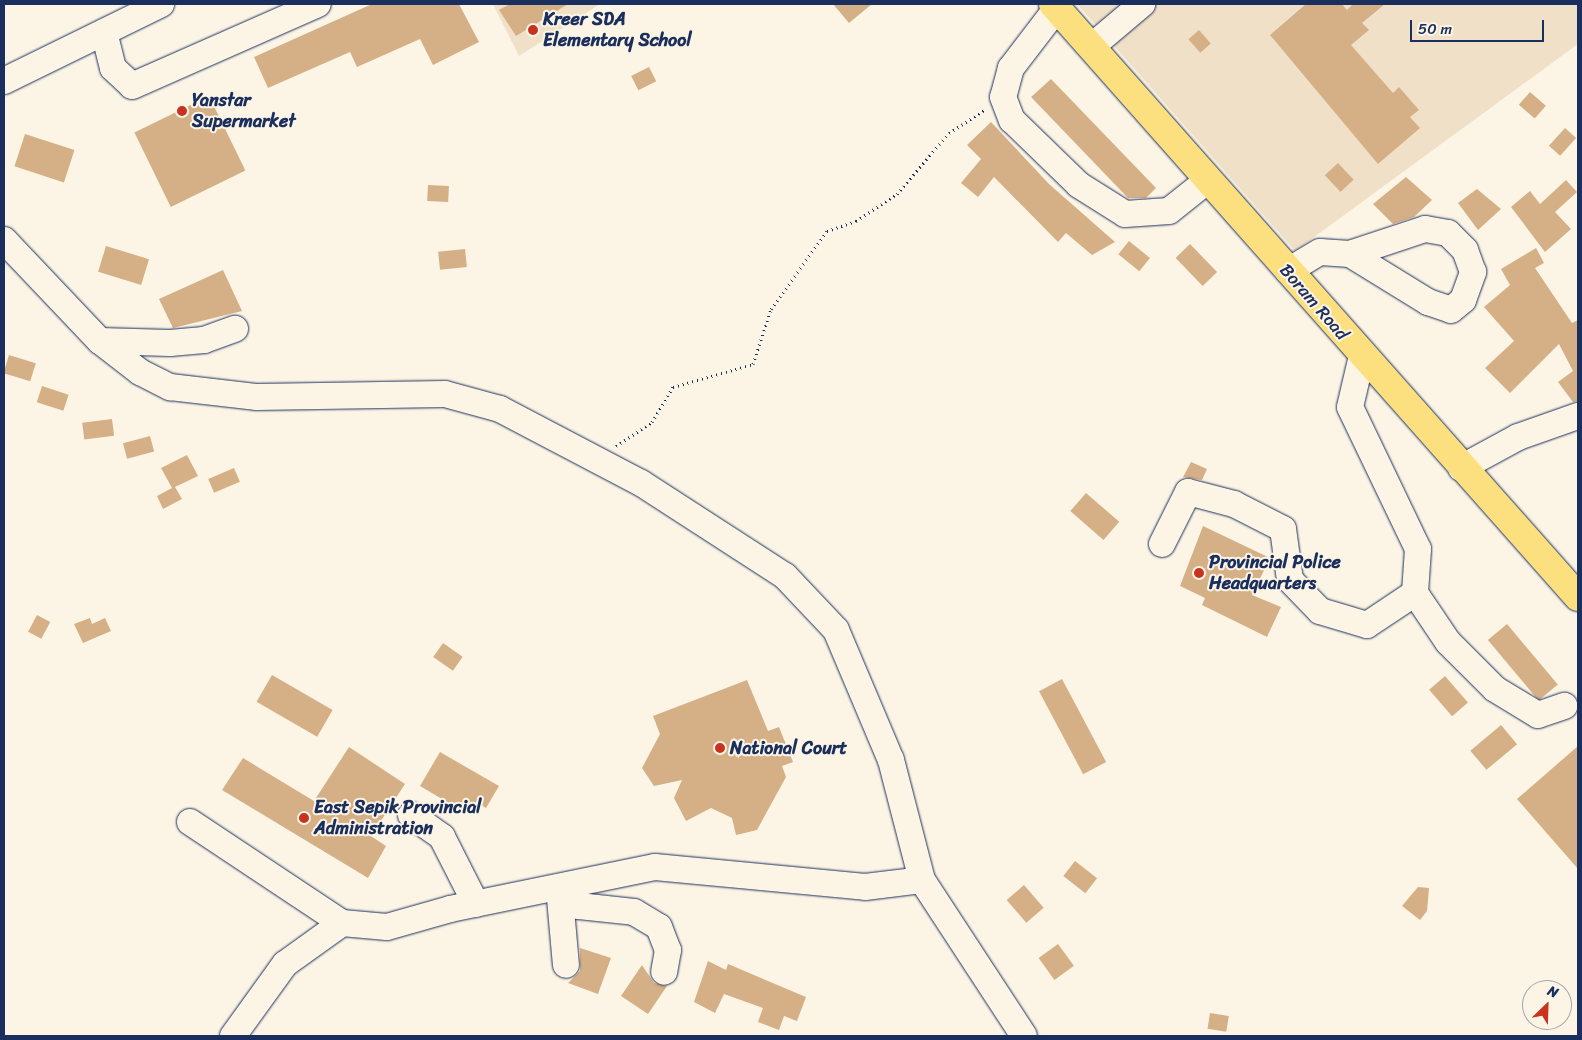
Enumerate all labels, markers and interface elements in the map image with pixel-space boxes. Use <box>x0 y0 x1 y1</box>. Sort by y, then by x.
place label: Kreer SDA Elementary School <box>543 9 692 52</box>
scale bar <box>1412 10 1546 42</box>
text: 50 m <box>1418 16 1452 42</box>
marker: Kreer SDA Elementary School <box>527 24 539 36</box>
place label: Yanstar Supermarket <box>192 90 295 132</box>
marker: Yanstar Supermarket <box>176 105 188 117</box>
street label: Boram Road <box>1275 259 1353 345</box>
place label: Provincial Police Headquarters <box>1209 552 1340 594</box>
marker: Provincial Police Headquarters <box>1193 567 1205 579</box>
place label: National Court <box>730 737 847 759</box>
marker: National Court <box>714 742 726 754</box>
place label: East Sepik Provincial Administration <box>314 797 482 840</box>
marker: East Sepik Provincial Administration <box>298 812 310 824</box>
text: N <box>1543 978 1562 1005</box>
north arrow <box>1522 980 1572 1030</box>

